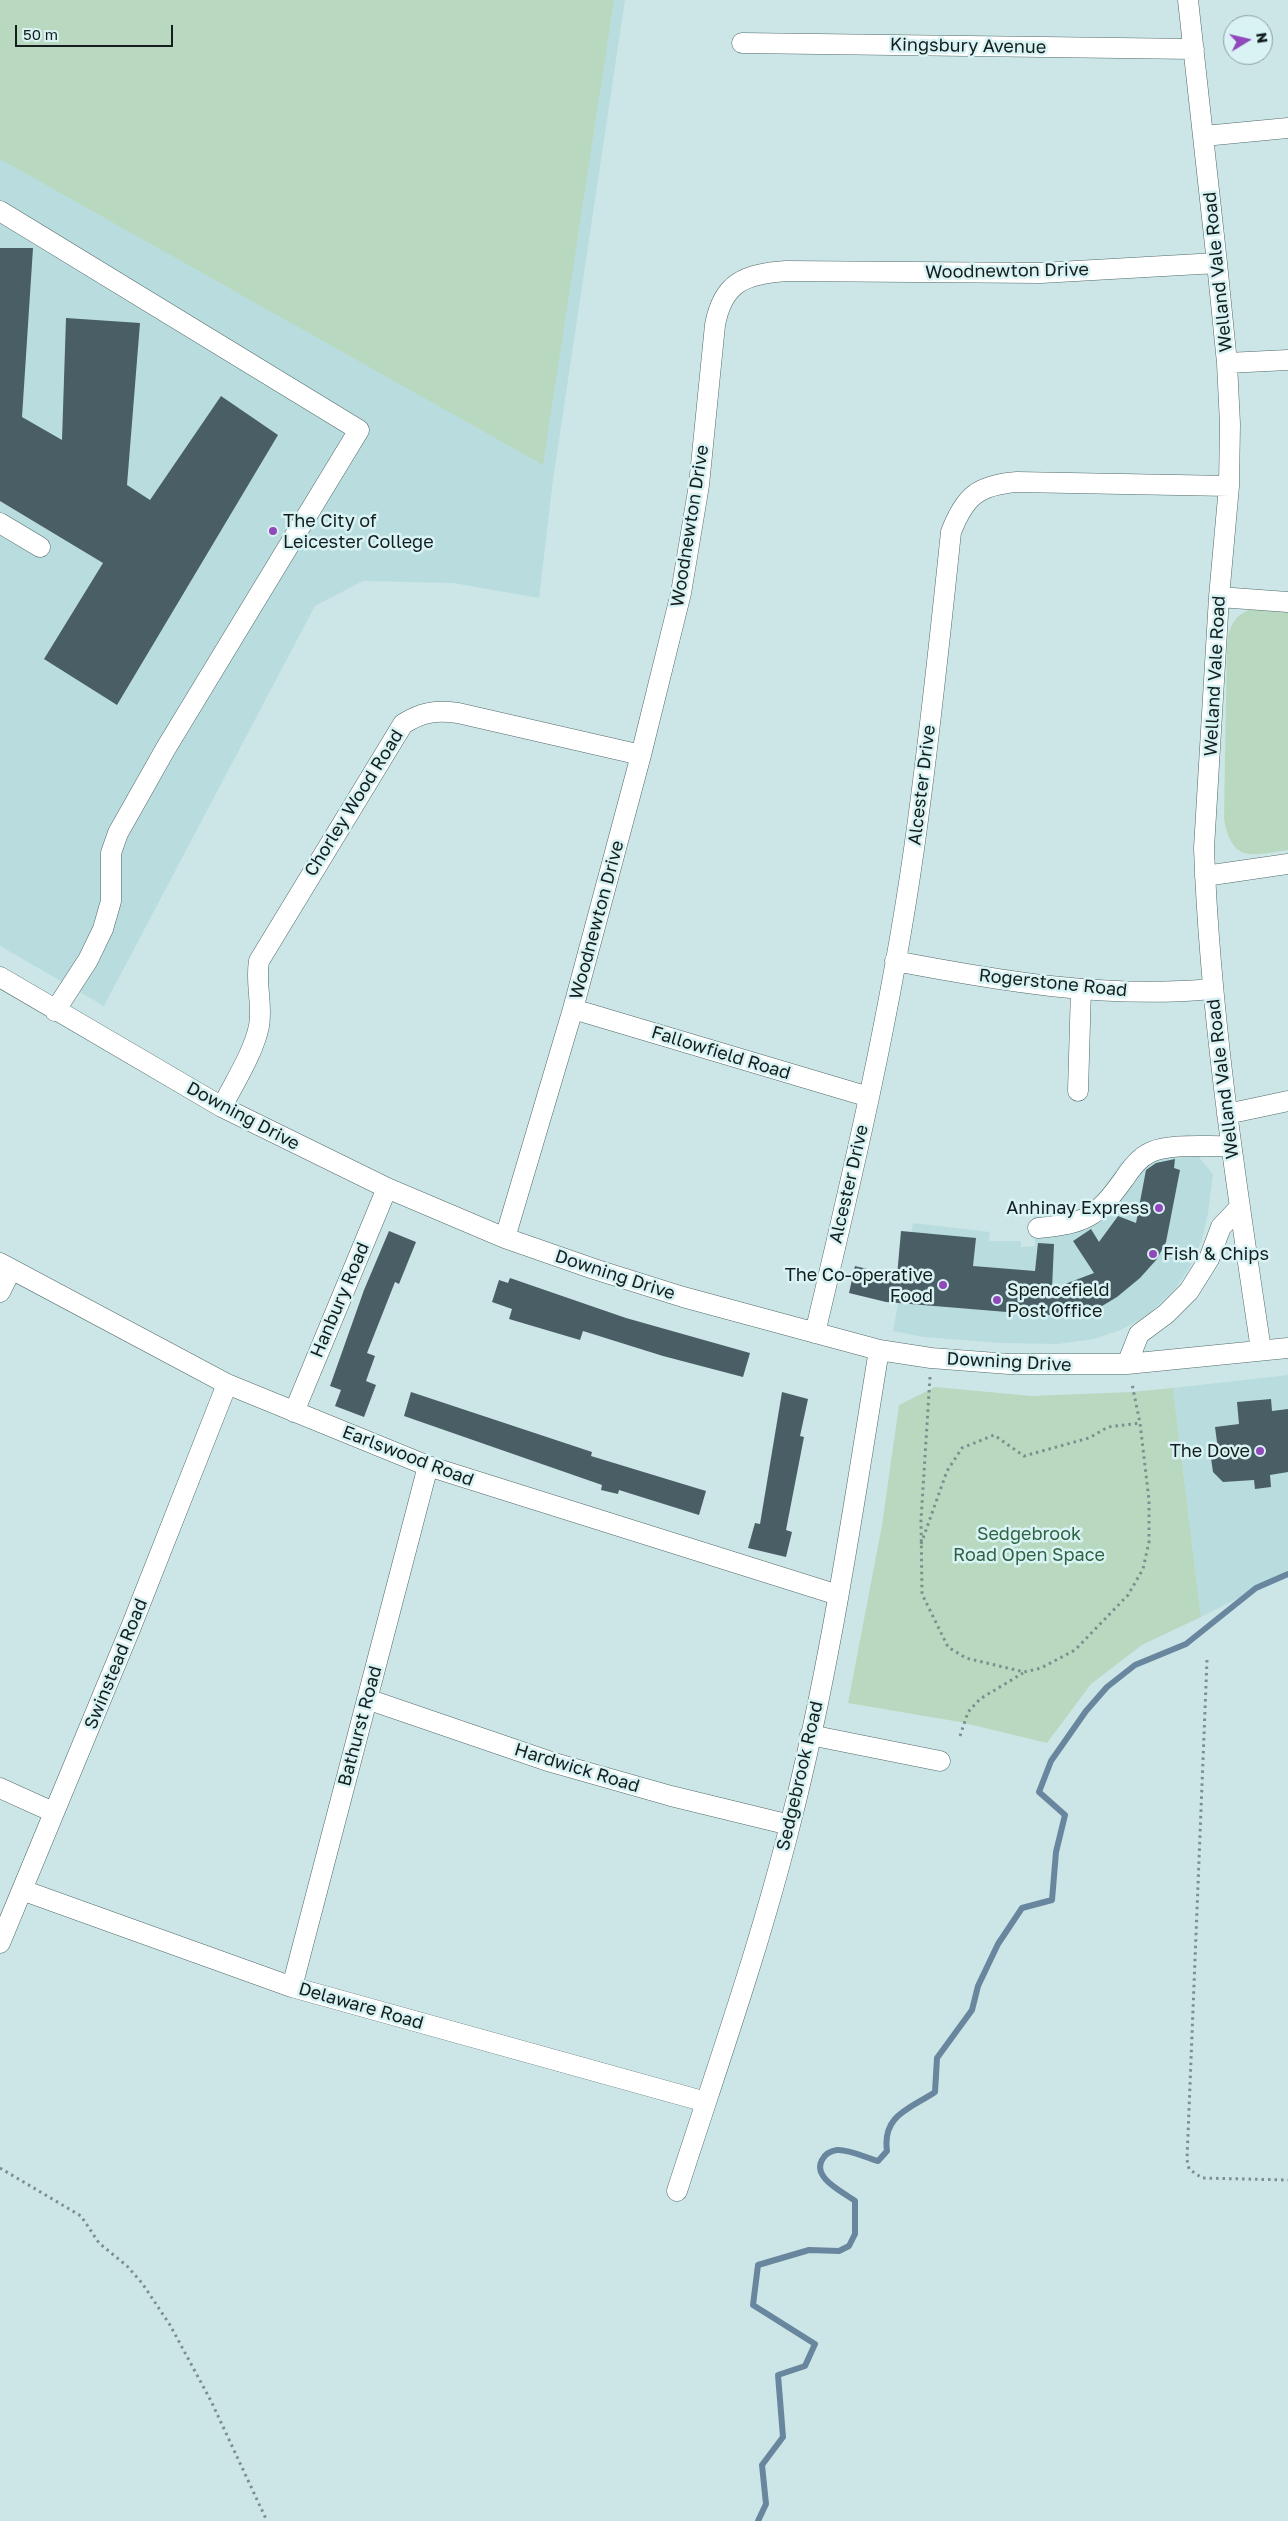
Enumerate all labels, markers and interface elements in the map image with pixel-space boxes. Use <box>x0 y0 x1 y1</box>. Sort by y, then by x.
scale bar <box>18 15 175 47</box>
north arrow <box>1223 15 1273 65</box>
text: 50 m <box>23 25 58 43</box>
text: N <box>1253 31 1272 44</box>
street label: Kingsbury Avenue <box>890 34 1046 58</box>
street label: Welland Vale Road <box>1199 191 1237 353</box>
street label: Woodnewton Drive <box>925 259 1089 283</box>
street label: Woodnewton Drive <box>667 443 713 609</box>
place label: The City of Leicester College <box>283 510 434 552</box>
marker: The City of Leicester College <box>267 525 279 537</box>
street label: Welland Vale Road <box>1200 595 1230 757</box>
street label: Alcester Drive <box>904 724 940 846</box>
street label: Chorley Wood Road <box>300 726 408 880</box>
street label: Woodnewton Drive <box>565 838 629 1002</box>
street label: Rogerstone Road <box>978 964 1128 1002</box>
street label: Welland Vale Road <box>1202 998 1244 1160</box>
street label: Fallowfield Road <box>649 1022 793 1084</box>
street label: Downing Drive <box>183 1077 303 1155</box>
street label: Alcester Drive <box>825 1123 873 1245</box>
place label: Anhinay Express <box>1006 1197 1149 1219</box>
marker: Anhinay Express <box>1153 1202 1165 1214</box>
street label: Hanbury Road <box>306 1239 374 1361</box>
place label: Fish & Chips <box>1163 1243 1269 1265</box>
street label: Downing Drive <box>552 1245 678 1305</box>
marker: Fish & Chips <box>1147 1248 1159 1260</box>
place label: The Co-operative Food <box>785 1264 933 1306</box>
marker: The Co-operative Food <box>937 1279 949 1291</box>
place label: Spencefield Post Office <box>1007 1279 1110 1322</box>
marker: Spencefield Post Office <box>991 1294 1003 1306</box>
street label: Downing Drive <box>946 1348 1072 1376</box>
street label: Earlswood Road <box>339 1421 477 1491</box>
place label: The Dove <box>1170 1440 1250 1462</box>
marker: The Dove <box>1254 1445 1266 1457</box>
park label: Sedgebrook Road Open Space <box>953 1523 1105 1566</box>
street label: Swinstead Road <box>80 1596 152 1732</box>
street label: Bathurst Road <box>334 1664 386 1788</box>
street label: Sedgebrook Road <box>772 1699 828 1853</box>
street label: Hardwick Road <box>512 1739 642 1797</box>
street label: Delaware Road <box>296 1978 426 2034</box>

